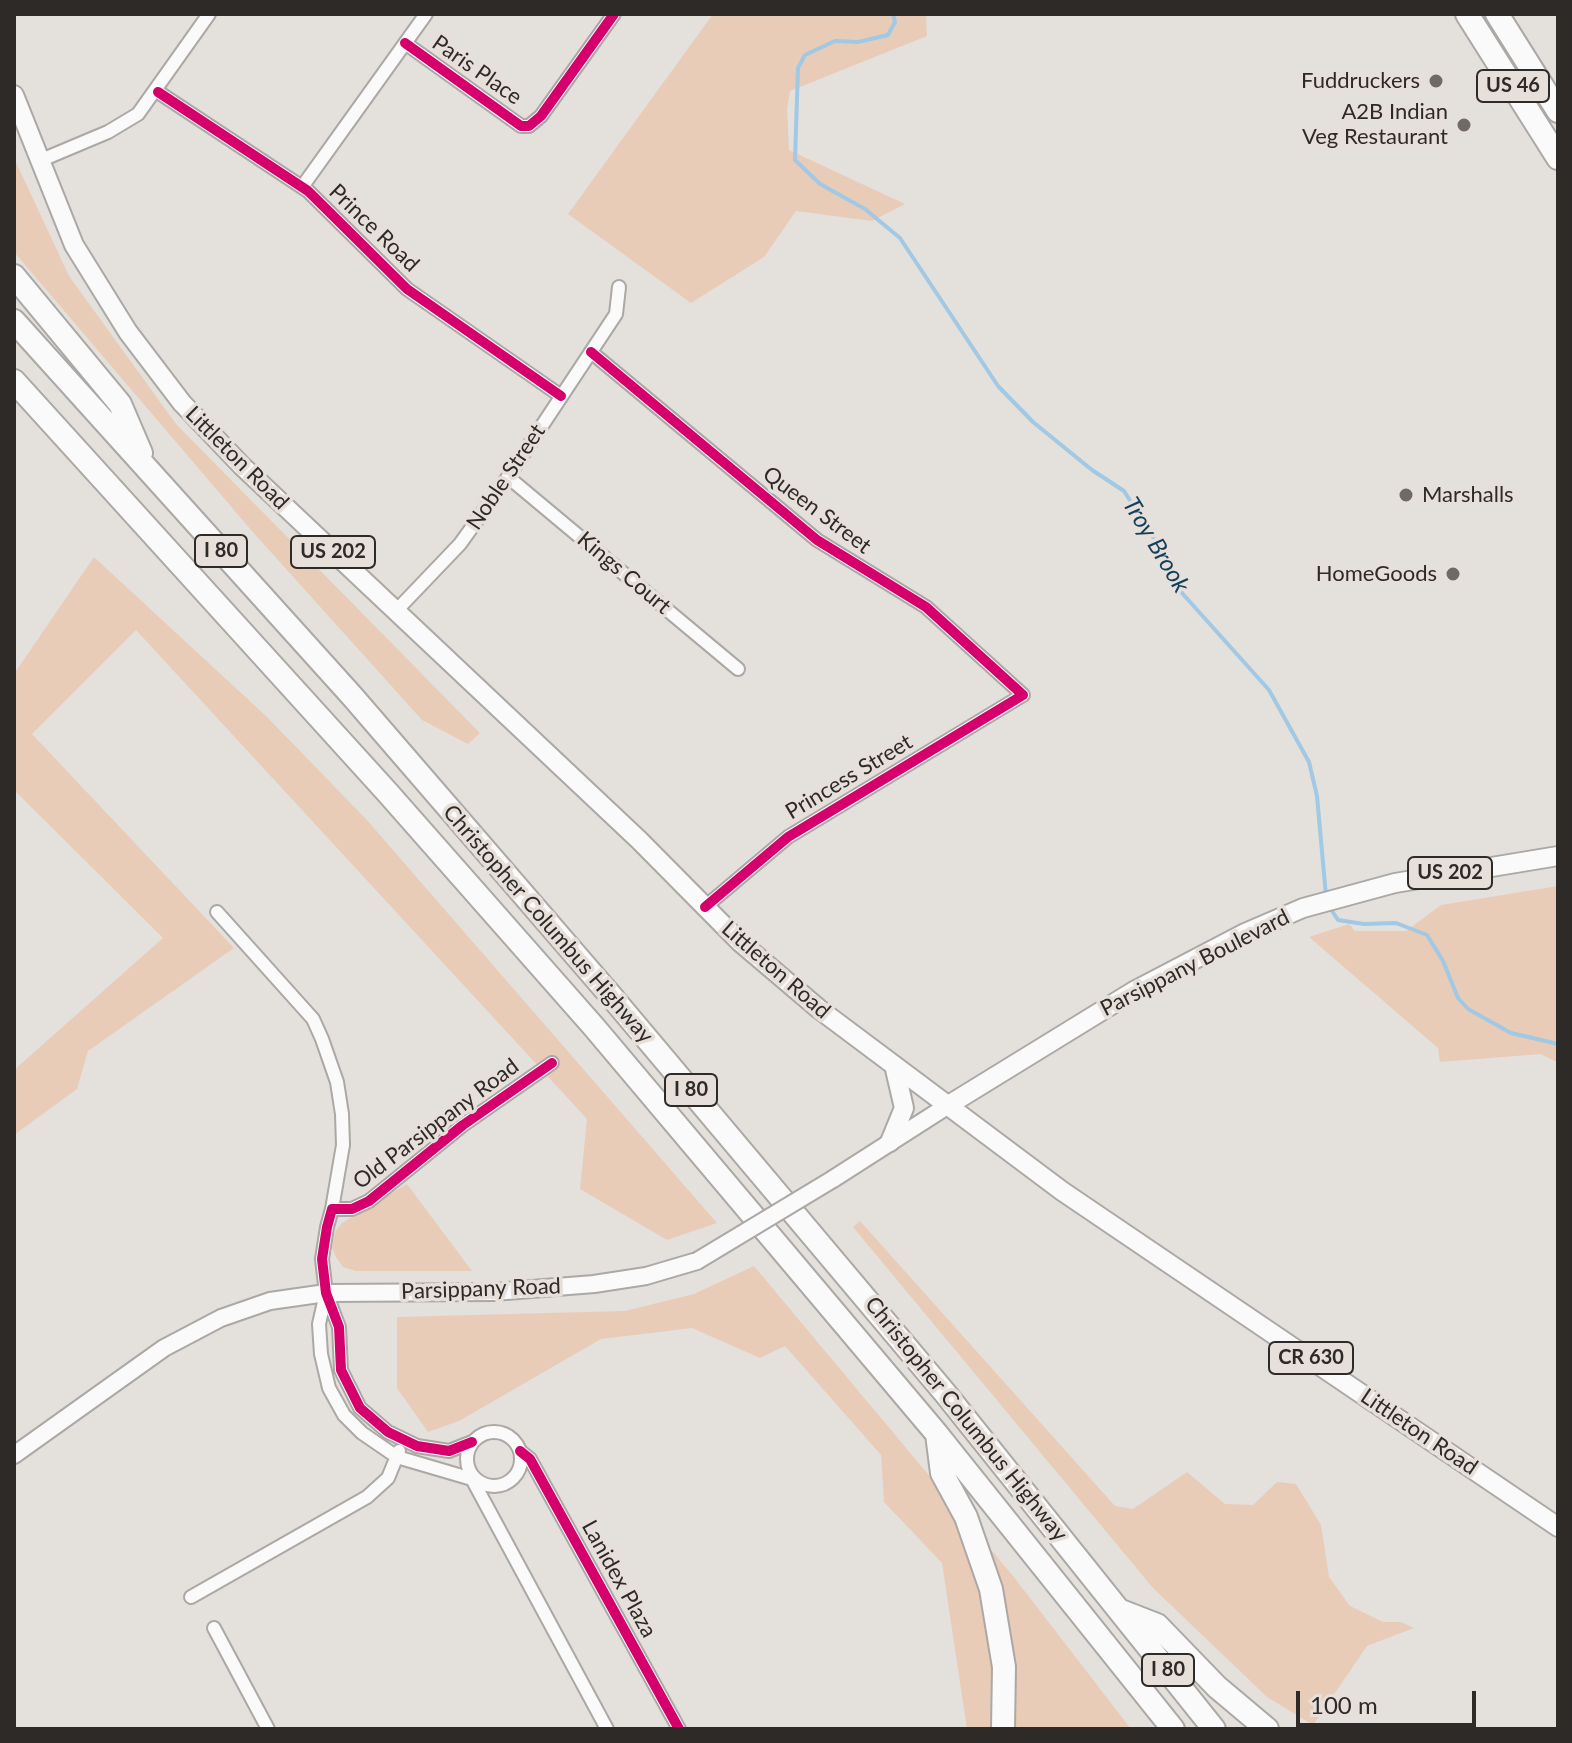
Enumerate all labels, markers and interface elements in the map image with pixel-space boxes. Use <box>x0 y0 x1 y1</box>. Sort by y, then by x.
street label: Paris Place <box>427 30 527 110</box>
place label: Fuddruckers <box>1301 68 1420 94</box>
road number: US 46 <box>1477 70 1549 102</box>
marker: Fuddruckers <box>1427 72 1445 90</box>
place label: A2B Indian Veg Restaurant <box>1302 99 1448 150</box>
marker: A2B Indian Veg Restaurant <box>1455 116 1473 134</box>
street label: Prince Road <box>323 179 425 277</box>
street label: Littleton Road <box>180 401 294 515</box>
street label: Noble Street <box>461 419 551 535</box>
street label: Queen Street <box>758 461 876 559</box>
place label: Marshalls <box>1422 482 1514 508</box>
marker: Marshalls <box>1397 486 1415 504</box>
water label: Troy Brook <box>1116 492 1196 598</box>
street label: Kings Court <box>572 526 676 620</box>
road number: I 80 <box>195 535 247 567</box>
road number: US 202 <box>291 536 375 568</box>
place label: HomeGoods <box>1316 561 1437 587</box>
marker: HomeGoods <box>1444 565 1462 583</box>
street label: Princess Street <box>781 729 917 825</box>
street label: Christopher Columbus Highway <box>437 800 659 1048</box>
road number: US 202 <box>1408 857 1492 889</box>
street label: Parsippany Boulevard <box>1096 904 1294 1022</box>
street label: Littleton Road <box>716 916 836 1024</box>
street label: Old Parsippany Road <box>348 1053 524 1195</box>
road number: I 80 <box>665 1074 717 1106</box>
street label: Parsippany Road <box>401 1273 561 1305</box>
street label: Christopher Columbus Highway <box>859 1291 1073 1547</box>
road number: CR 630 <box>1269 1342 1353 1374</box>
street label: Littleton Road <box>1356 1383 1482 1481</box>
street label: Lanidex Plaza <box>576 1516 662 1642</box>
road number: I 80 <box>1142 1654 1194 1686</box>
scale bar <box>1300 1675 1480 1725</box>
text: 100 m <box>1310 1690 1378 1719</box>

